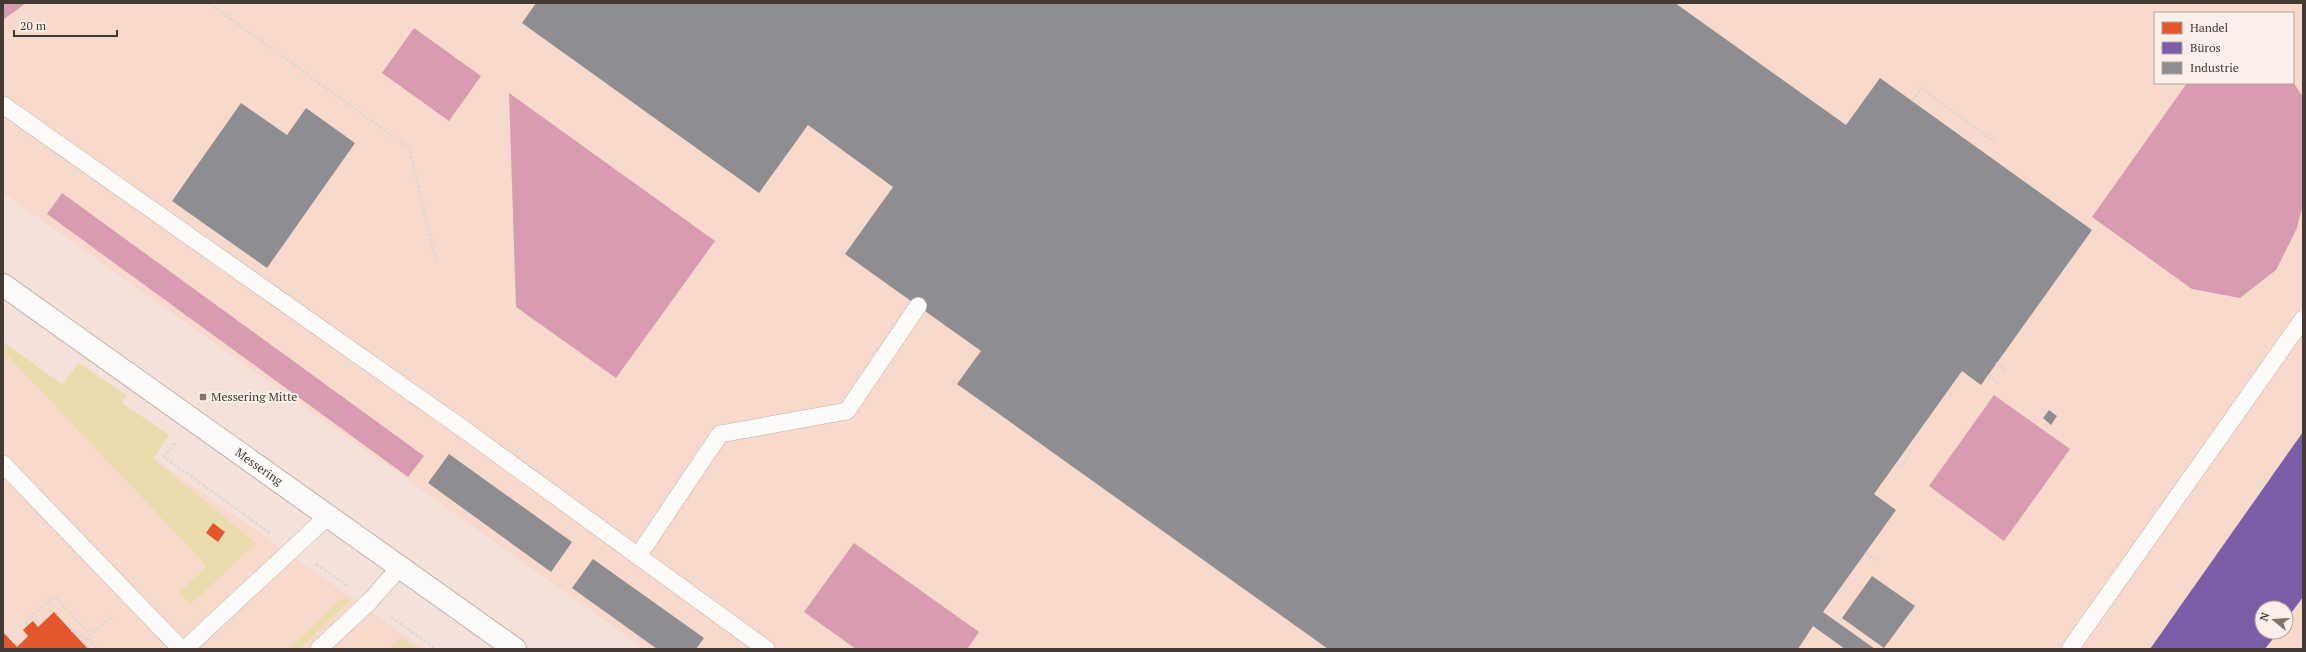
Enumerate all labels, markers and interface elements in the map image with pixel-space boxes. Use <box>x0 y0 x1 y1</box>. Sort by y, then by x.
scale bar <box>14 12 117 38</box>
legend <box>2154 12 2294 84</box>
text: 20 m <box>20 18 47 33</box>
text: Handel <box>2190 20 2229 35</box>
text: Büros <box>2190 40 2221 55</box>
text: Industrie <box>2190 60 2239 75</box>
place label: Messering Mitte <box>211 389 297 404</box>
marker: Messering Mitte <box>198 392 208 402</box>
street label: Messering <box>233 445 286 489</box>
north arrow <box>2254 600 2294 640</box>
text: N <box>2257 610 2273 623</box>

